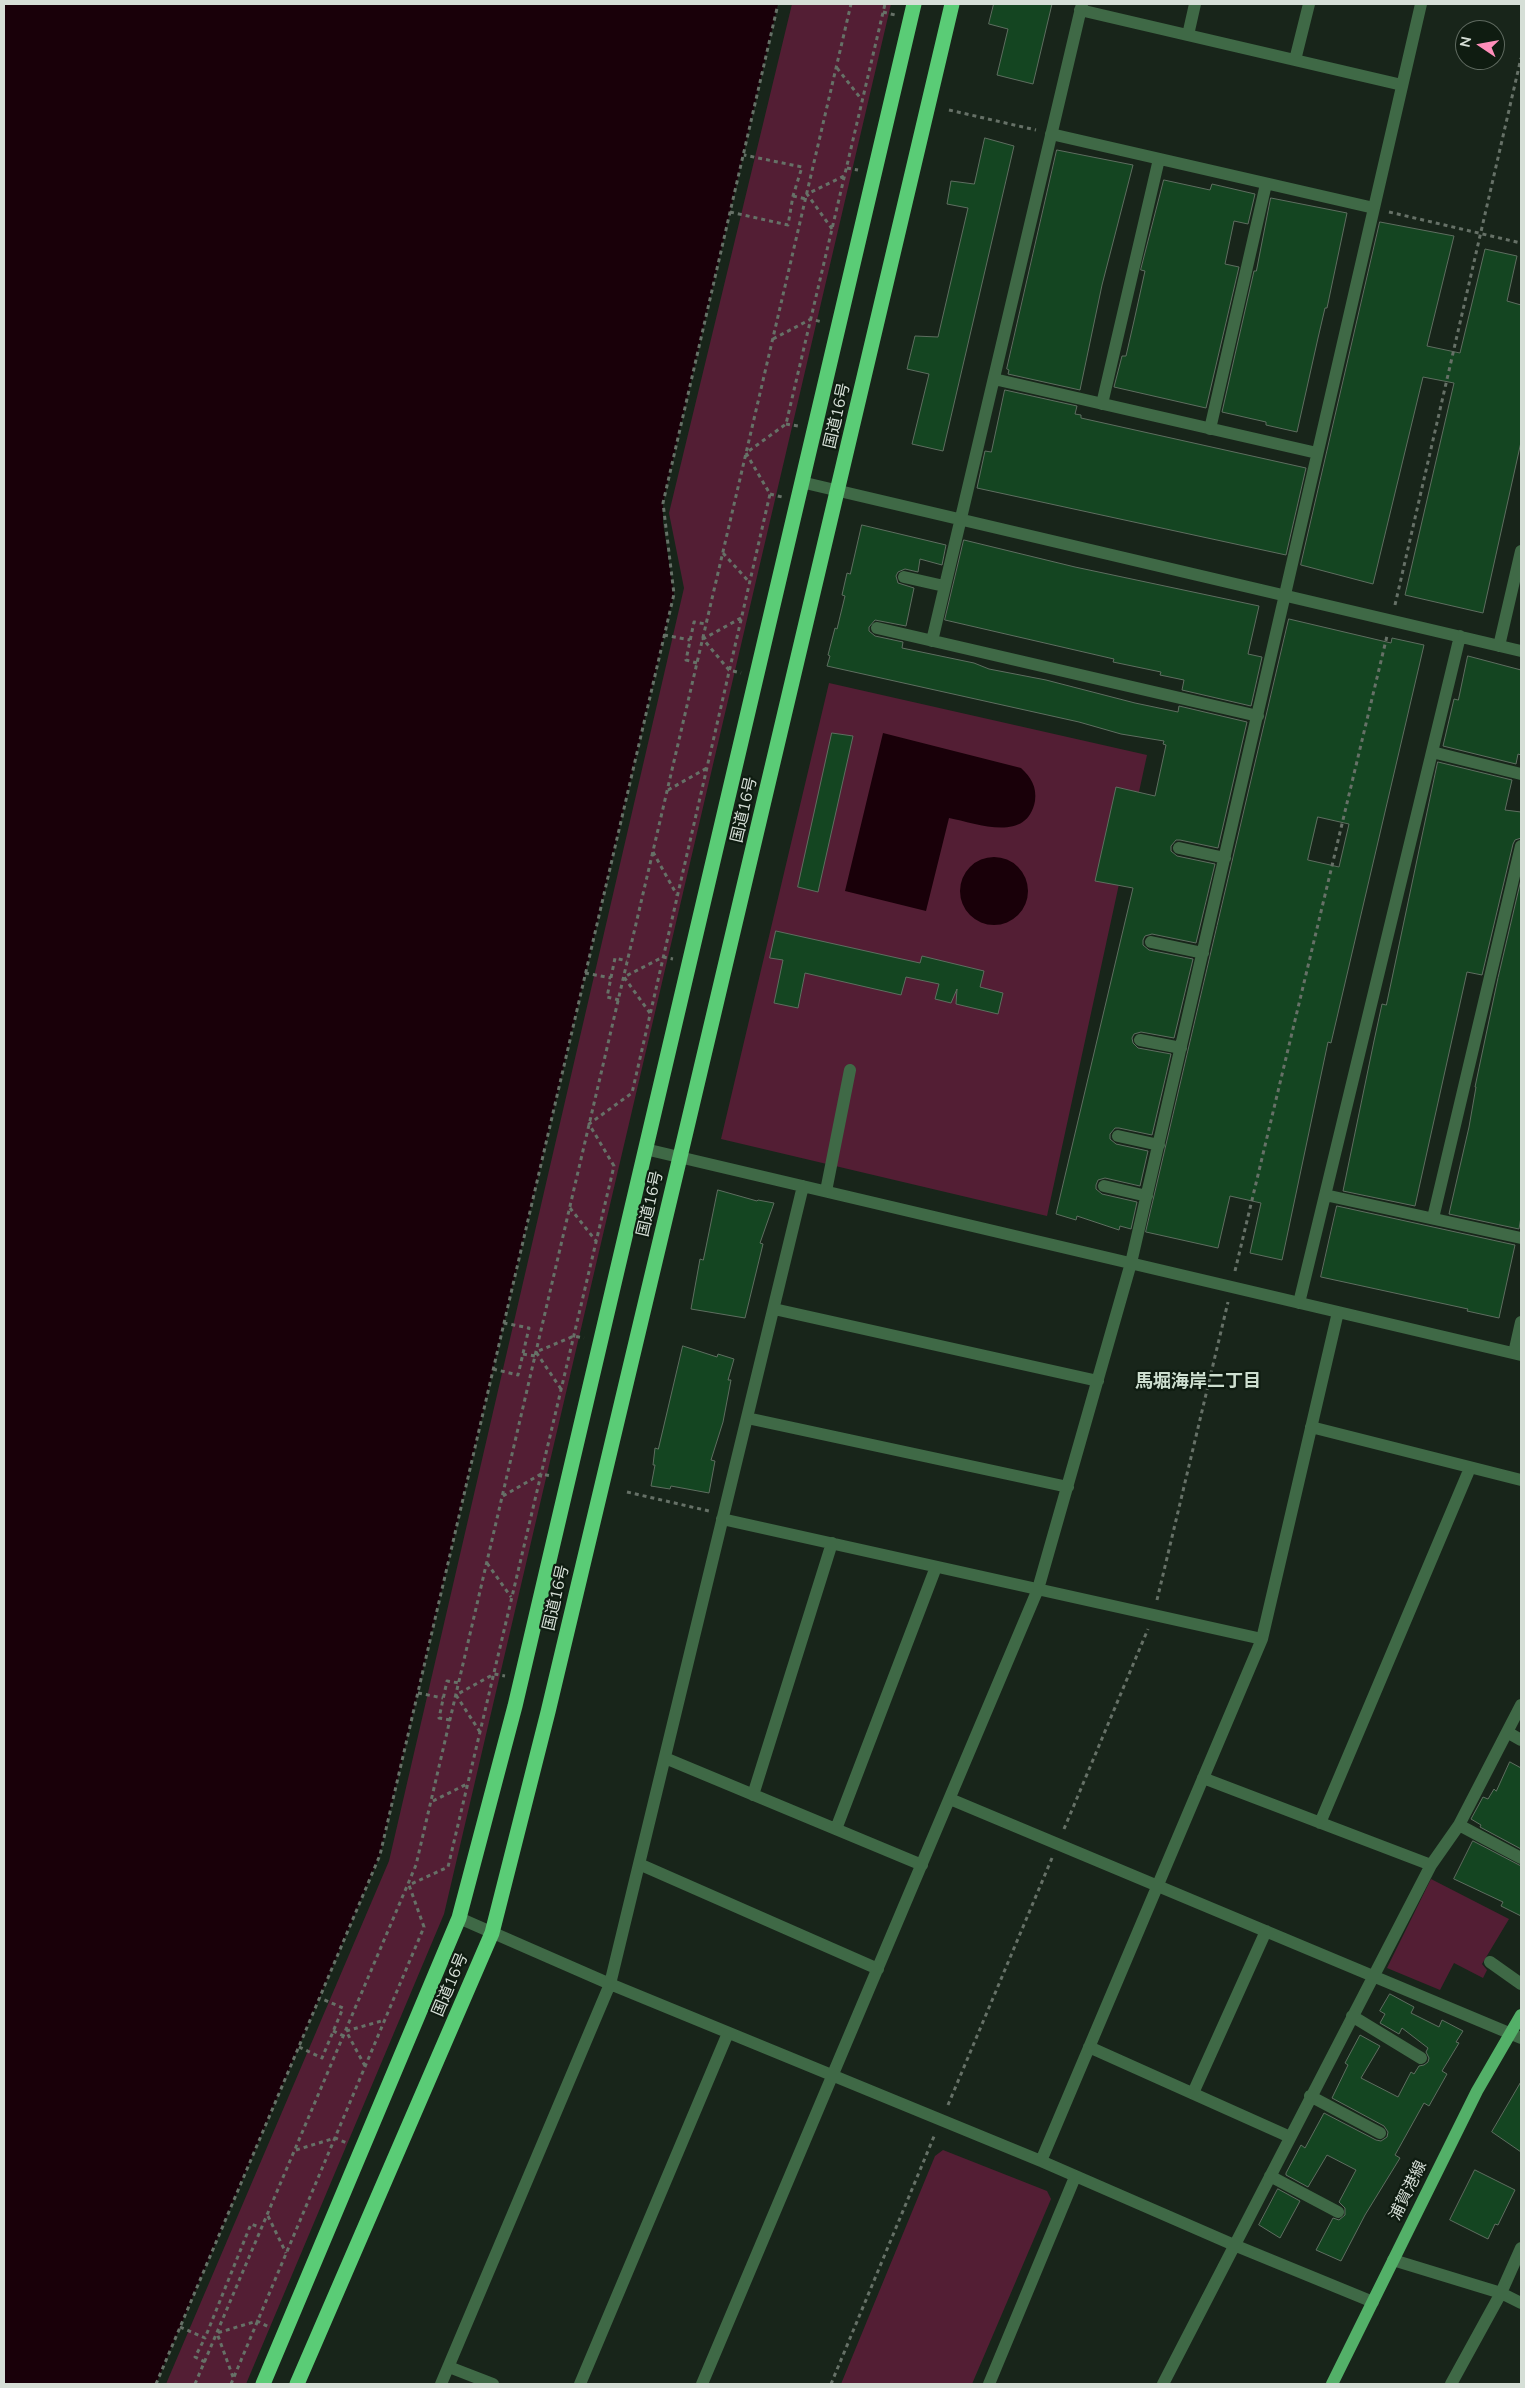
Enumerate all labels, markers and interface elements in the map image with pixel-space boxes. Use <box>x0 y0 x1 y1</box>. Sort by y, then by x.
north arrow <box>1455 20 1505 70</box>
text: N <box>1455 35 1476 49</box>
street label: 国道16号 <box>821 381 855 451</box>
street label: 国道16号 <box>728 775 762 845</box>
street label: 国道16号 <box>634 1169 668 1239</box>
district label: 馬堀海岸二丁目 <box>1135 1372 1261 1394</box>
street label: 国道16号 <box>540 1563 574 1633</box>
street label: 国道16号 <box>429 1950 473 2020</box>
street label: 浦賀港線 <box>1386 2158 1432 2224</box>

